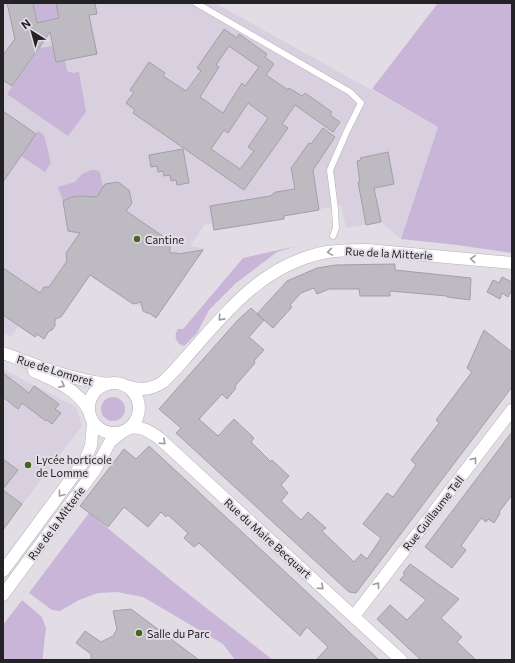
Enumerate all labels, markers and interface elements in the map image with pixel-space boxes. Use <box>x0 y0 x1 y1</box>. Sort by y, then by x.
north arrow <box>12 12 52 52</box>
text: N <box>18 16 33 31</box>
place label: Cantine <box>145 233 184 246</box>
marker: Cantine <box>132 234 142 244</box>
street label: Rue de la Mitterie <box>345 244 433 262</box>
one-way arrow <box>327 247 333 256</box>
one-way arrow <box>470 255 476 264</box>
one-way arrow <box>218 313 225 321</box>
street label: Rue de Lompret <box>15 352 95 388</box>
one-way arrow <box>58 380 66 388</box>
one-way arrow <box>158 438 166 445</box>
place label: Lycée horticole de Lomme <box>36 453 112 479</box>
one-way arrow <box>469 458 476 465</box>
marker: Lycée horticole de Lomme <box>23 460 33 470</box>
street label: Rue Guillaume Tell <box>400 473 466 553</box>
street label: Rue de la Mitterie <box>25 484 87 562</box>
one-way arrow <box>59 489 66 496</box>
street label: Rue du Maire Becquart <box>222 495 315 581</box>
one-way arrow <box>316 582 324 589</box>
one-way arrow <box>373 583 380 590</box>
place label: Salle du Parc <box>147 627 210 640</box>
marker: Salle du Parc <box>134 628 144 638</box>

